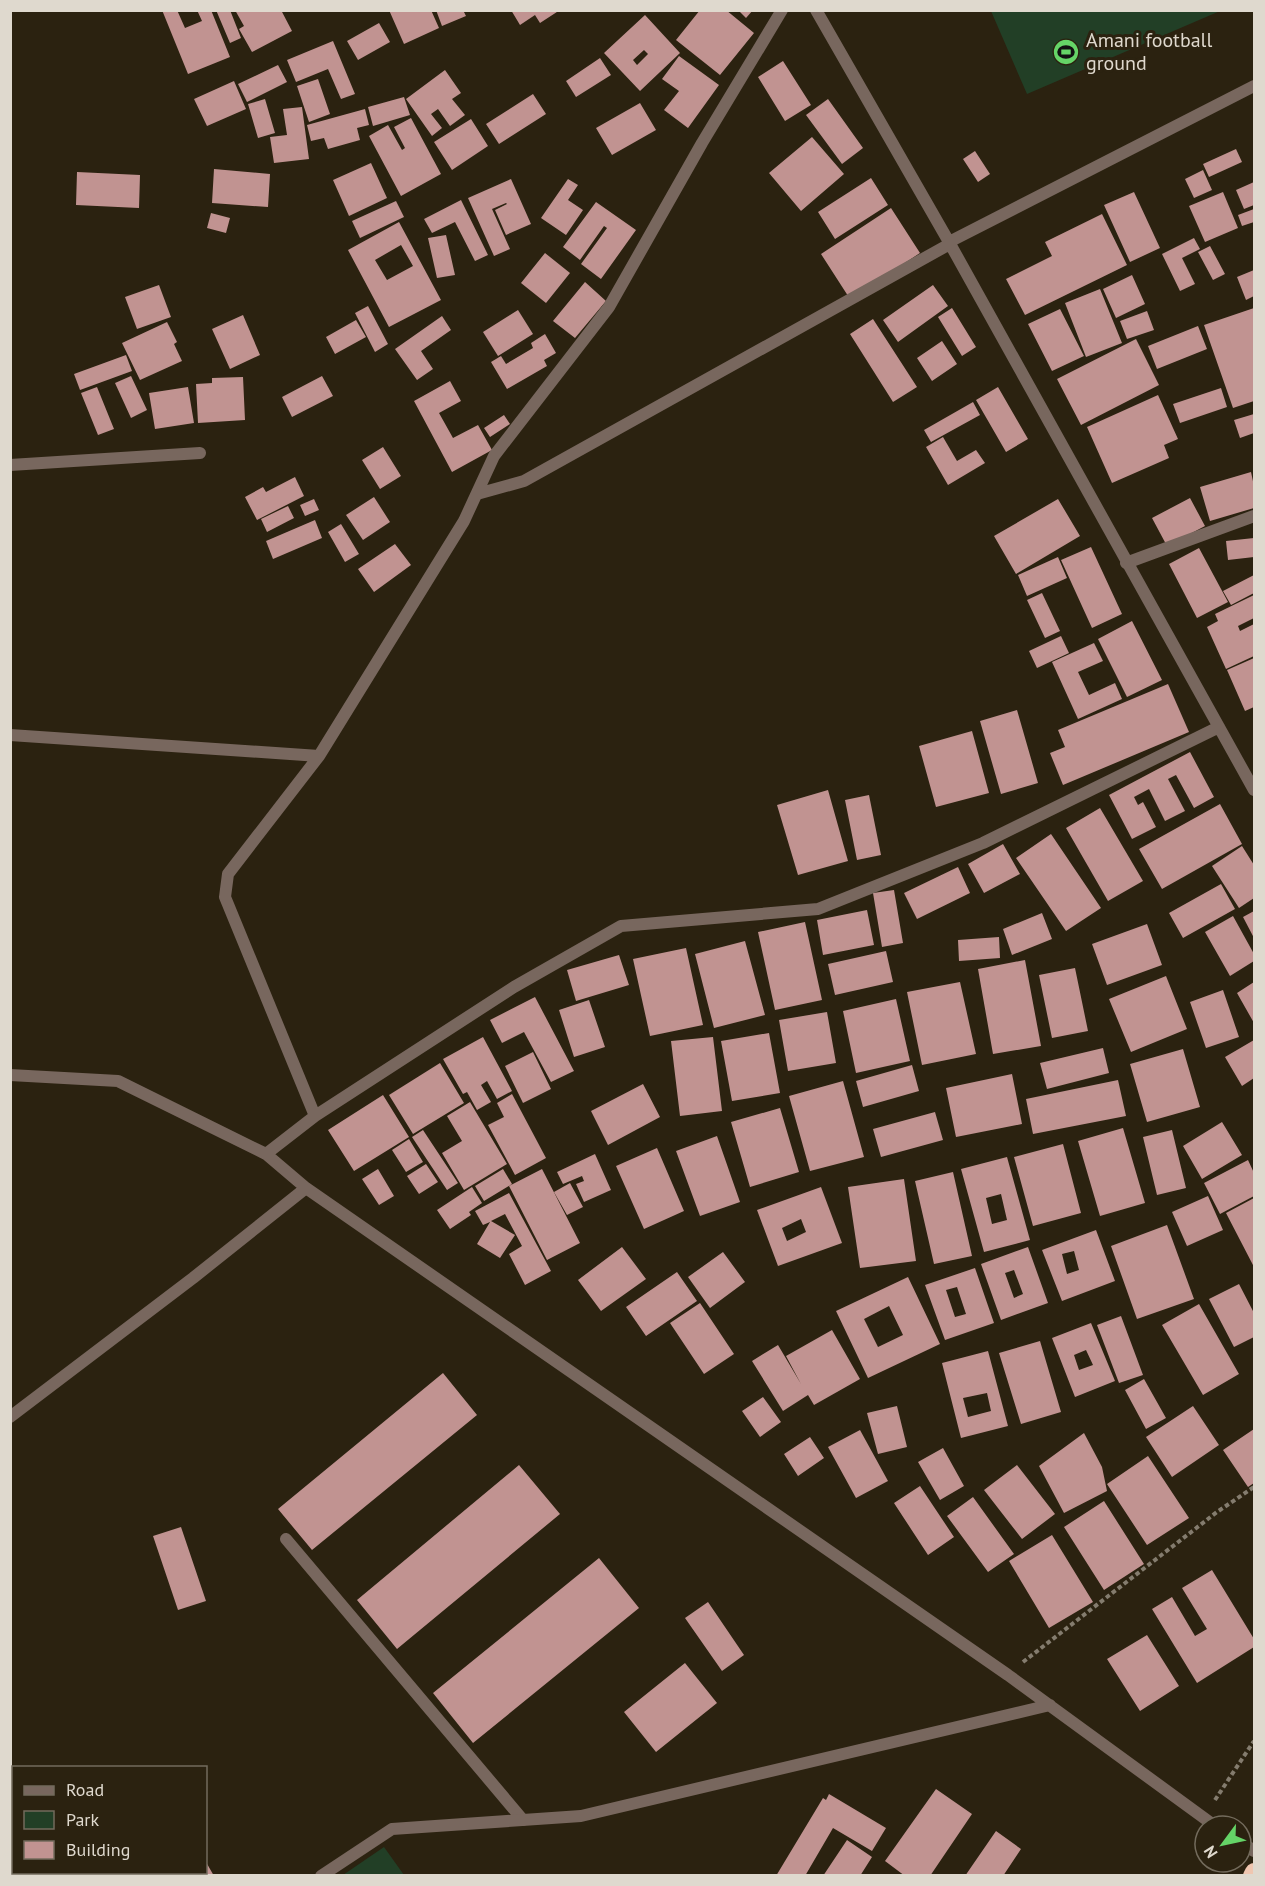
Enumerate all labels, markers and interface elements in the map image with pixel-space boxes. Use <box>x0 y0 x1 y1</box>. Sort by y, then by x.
place label: Amani football ground <box>1086 27 1212 76</box>
sports icon: Amani football ground <box>1051 37 1081 67</box>
legend <box>12 1766 207 1874</box>
text: Road <box>66 1778 104 1801</box>
text: Park <box>66 1808 99 1831</box>
north arrow <box>1193 1814 1253 1874</box>
text: Building <box>66 1838 130 1861</box>
text: N <box>1199 1842 1222 1862</box>

